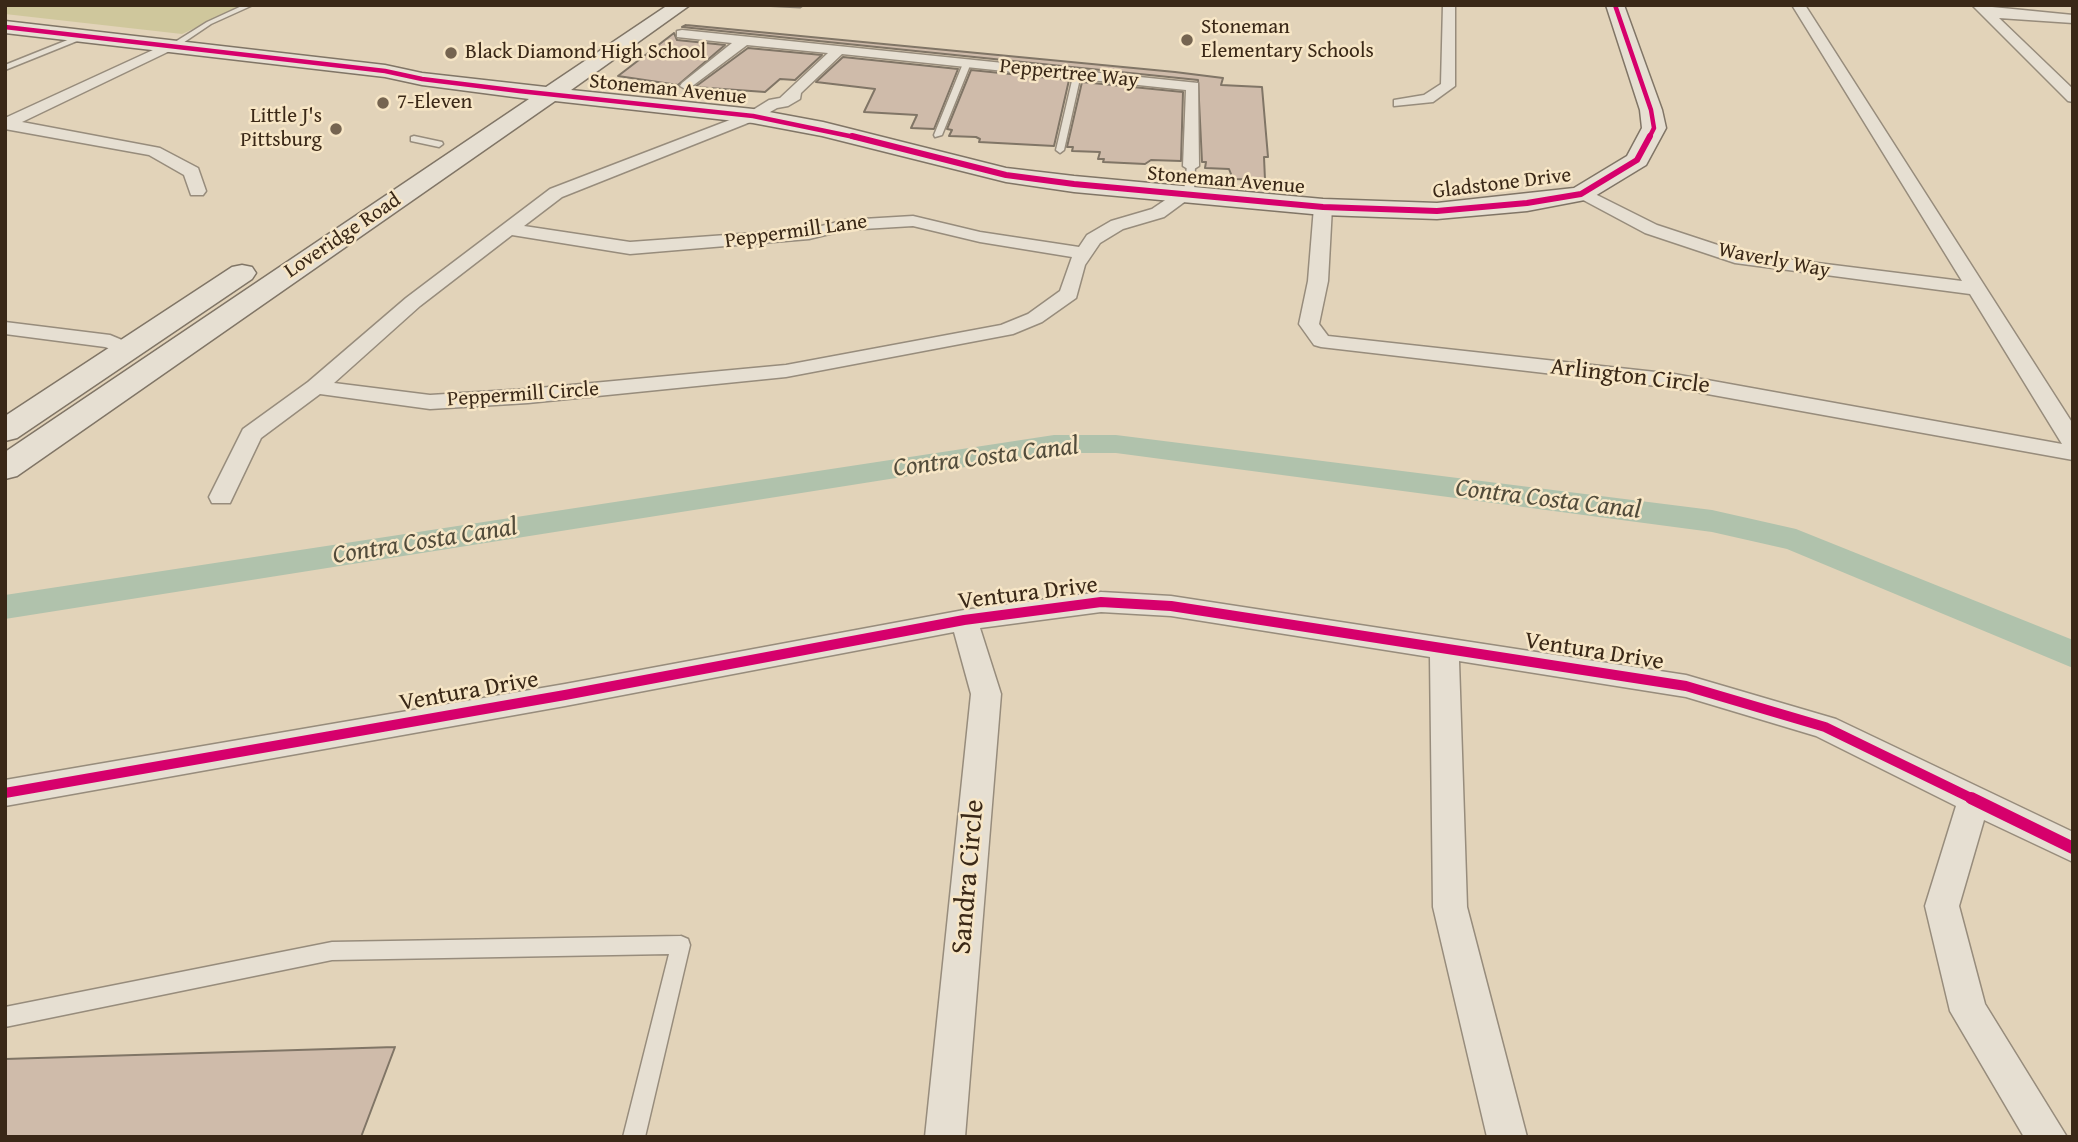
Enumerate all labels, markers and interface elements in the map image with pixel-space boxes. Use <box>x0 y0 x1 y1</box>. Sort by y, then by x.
place label: Stoneman Elementary Schools <box>1201 15 1374 65</box>
marker: Stoneman Elementary Schools <box>1179 32 1195 48</box>
place label: Black Diamond High School <box>465 40 706 66</box>
marker: Black Diamond High School <box>443 45 459 61</box>
street label: Peppertree Way <box>998 54 1140 94</box>
street label: Stoneman Avenue <box>588 69 748 111</box>
place label: 7-Eleven <box>397 90 472 116</box>
marker: 7-Eleven <box>375 95 391 111</box>
place label: Little J's Pittsburg <box>240 104 322 154</box>
marker: Little J's Pittsburg <box>328 121 344 137</box>
street label: Stoneman Avenue <box>1146 162 1306 200</box>
street label: Gladstone Drive <box>1431 163 1573 205</box>
street label: Loveridge Road <box>280 188 406 284</box>
street label: Peppermill Lane <box>723 210 869 254</box>
street label: Waverly Way <box>1716 238 1832 284</box>
street label: Arlington Circle <box>1549 353 1711 401</box>
street label: Peppermill Circle <box>446 377 600 413</box>
water label: Contra Costa Canal <box>892 431 1080 485</box>
water label: Contra Costa Canal <box>1454 473 1642 527</box>
water label: Contra Costa Canal <box>330 512 520 572</box>
street label: Ventura Drive <box>956 571 1100 617</box>
street label: Ventura Drive <box>1522 627 1666 677</box>
street label: Ventura Drive <box>397 666 541 718</box>
street label: Sandra Circle <box>945 798 993 956</box>

